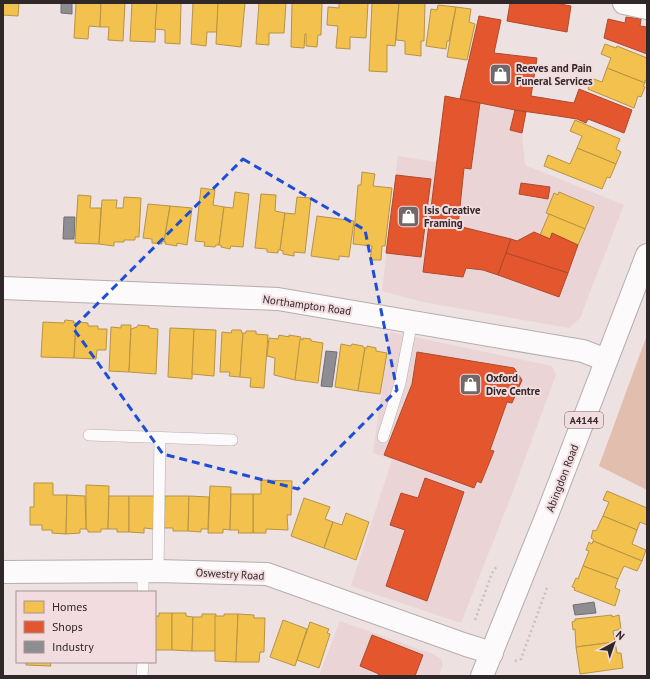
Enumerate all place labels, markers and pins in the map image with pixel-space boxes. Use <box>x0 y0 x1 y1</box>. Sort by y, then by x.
shop icon: Reeves and Pain Funeral Services <box>487 61 513 87</box>
place label: Reeves and Pain Funeral Services <box>516 61 593 88</box>
shop icon: Isis Creative Framing <box>395 203 421 229</box>
place label: Isis Creative Framing <box>424 203 481 230</box>
shop icon: Oxford Dive Centre <box>458 371 484 397</box>
place label: Oxford Dive Centre <box>486 371 541 398</box>

